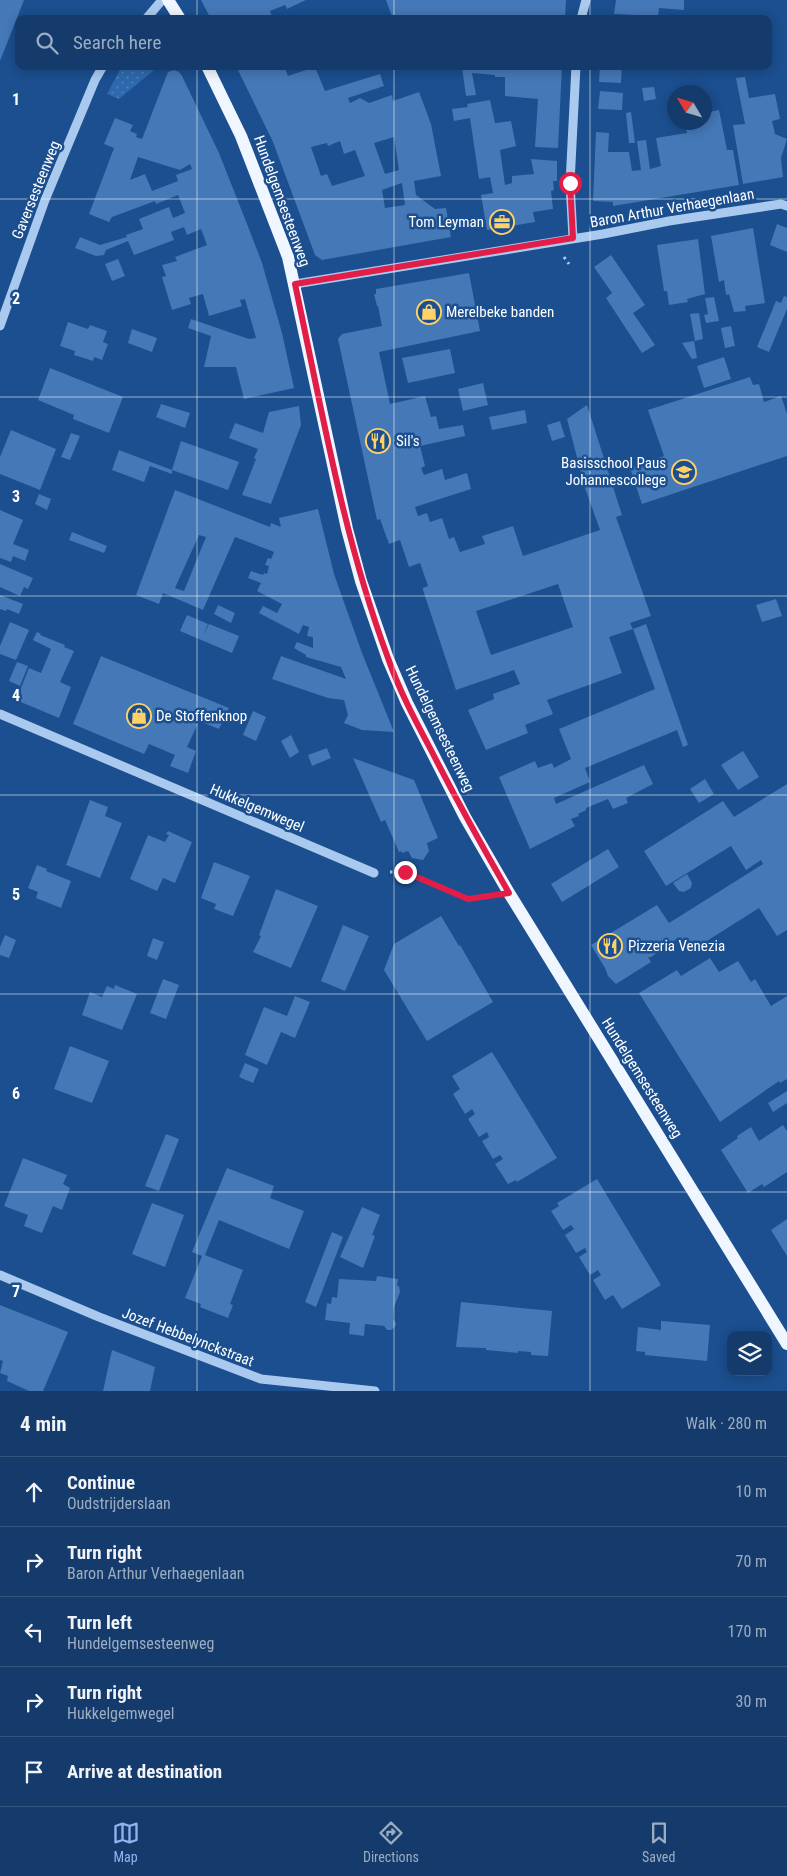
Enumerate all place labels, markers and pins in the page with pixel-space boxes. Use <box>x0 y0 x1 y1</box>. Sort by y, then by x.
office icon: Tom Leyman <box>489 209 515 235</box>
place label: Tom Leyman <box>409 213 484 231</box>
shop icon: Merelbeke banden <box>416 299 442 325</box>
place label: Merelbeke banden <box>446 303 554 321</box>
restaurant icon: Sil's <box>365 428 391 454</box>
place label: Sil's <box>396 432 420 450</box>
place label: Basisschool Paus Johannescollege <box>561 454 666 489</box>
school or university icon: Basisschool Paus Johannescollege <box>671 459 697 485</box>
shop icon: De Stoffenknop <box>126 703 152 729</box>
place label: De Stoffenknop <box>156 707 247 725</box>
restaurant icon: Pizzeria Venezia <box>597 933 623 959</box>
place label: Pizzeria Venezia <box>628 937 725 955</box>

